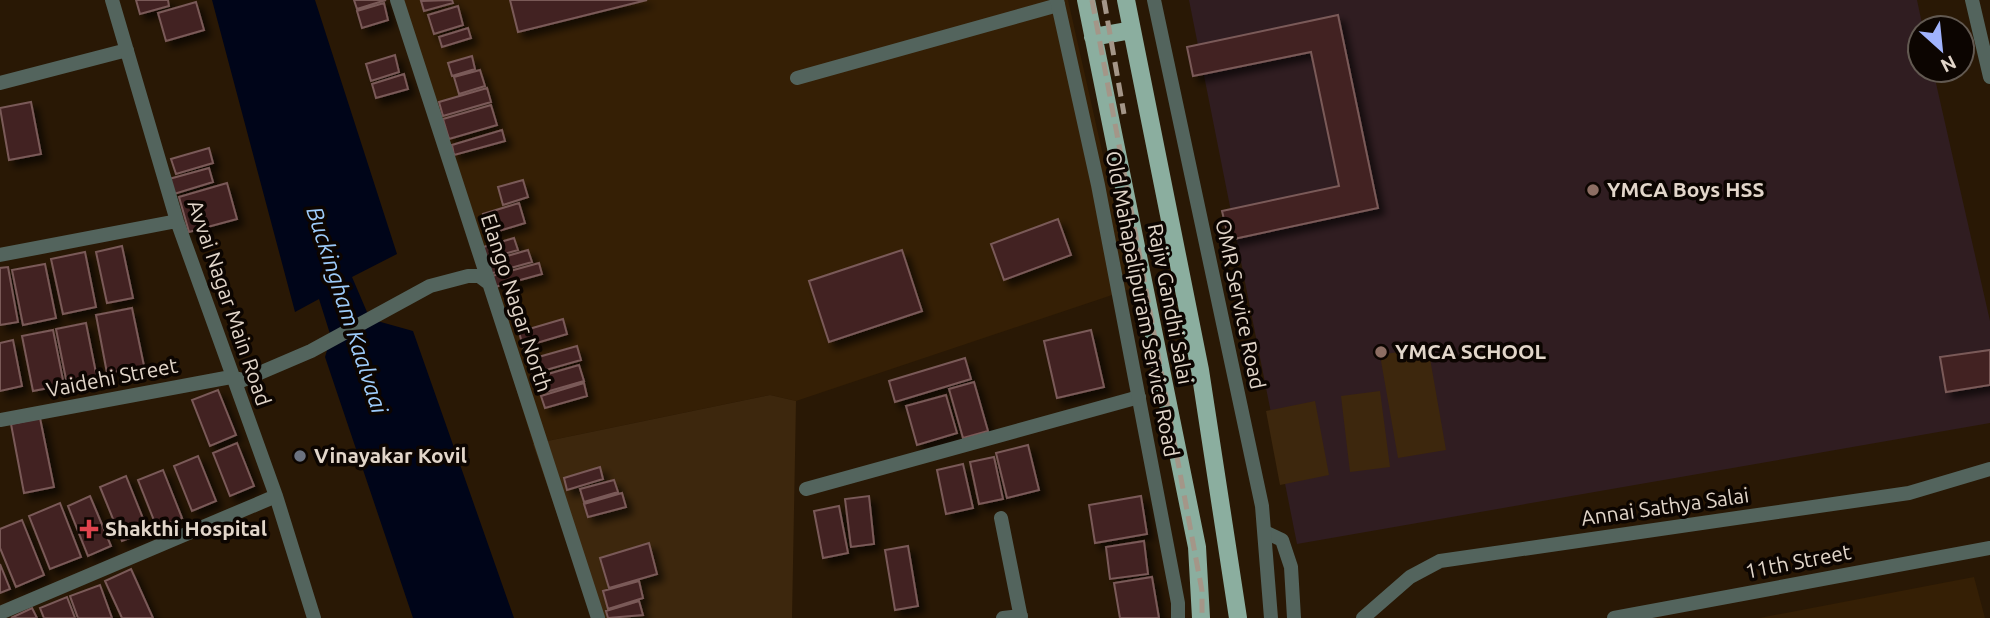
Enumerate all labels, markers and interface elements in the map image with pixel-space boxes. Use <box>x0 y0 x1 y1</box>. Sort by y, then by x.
north arrow <box>1906 14 1976 84</box>
text: N <box>1937 51 1960 77</box>
street label: Old Mahapalipuram Service Road <box>1102 149 1184 459</box>
place label: YMCA Boys HSS <box>1607 177 1764 201</box>
marker: YMCA Boys HSS <box>1585 182 1601 198</box>
street label: Avvai Nagar Main Road <box>183 197 276 409</box>
water label: Buckingham Kaalvaai <box>302 203 393 418</box>
street label: Elango Nagar North <box>477 210 557 395</box>
street label: OMR Service Road <box>1211 217 1271 391</box>
street label: Rajiv Gandhi Salai <box>1144 221 1198 386</box>
place label: YMCA SCHOOL <box>1395 339 1546 363</box>
marker: YMCA SCHOOL <box>1373 344 1389 360</box>
street label: Vaidehi Street <box>44 353 180 402</box>
place label: Vinayakar Kovil <box>314 443 467 467</box>
marker: Vinayakar Kovil <box>292 448 308 464</box>
street label: Annai Sathya Salai <box>1579 482 1750 530</box>
place label: Shakthi Hospital <box>105 516 267 540</box>
marker: Shakthi Hospital <box>79 519 99 539</box>
street label: 11th Street <box>1743 539 1853 583</box>

